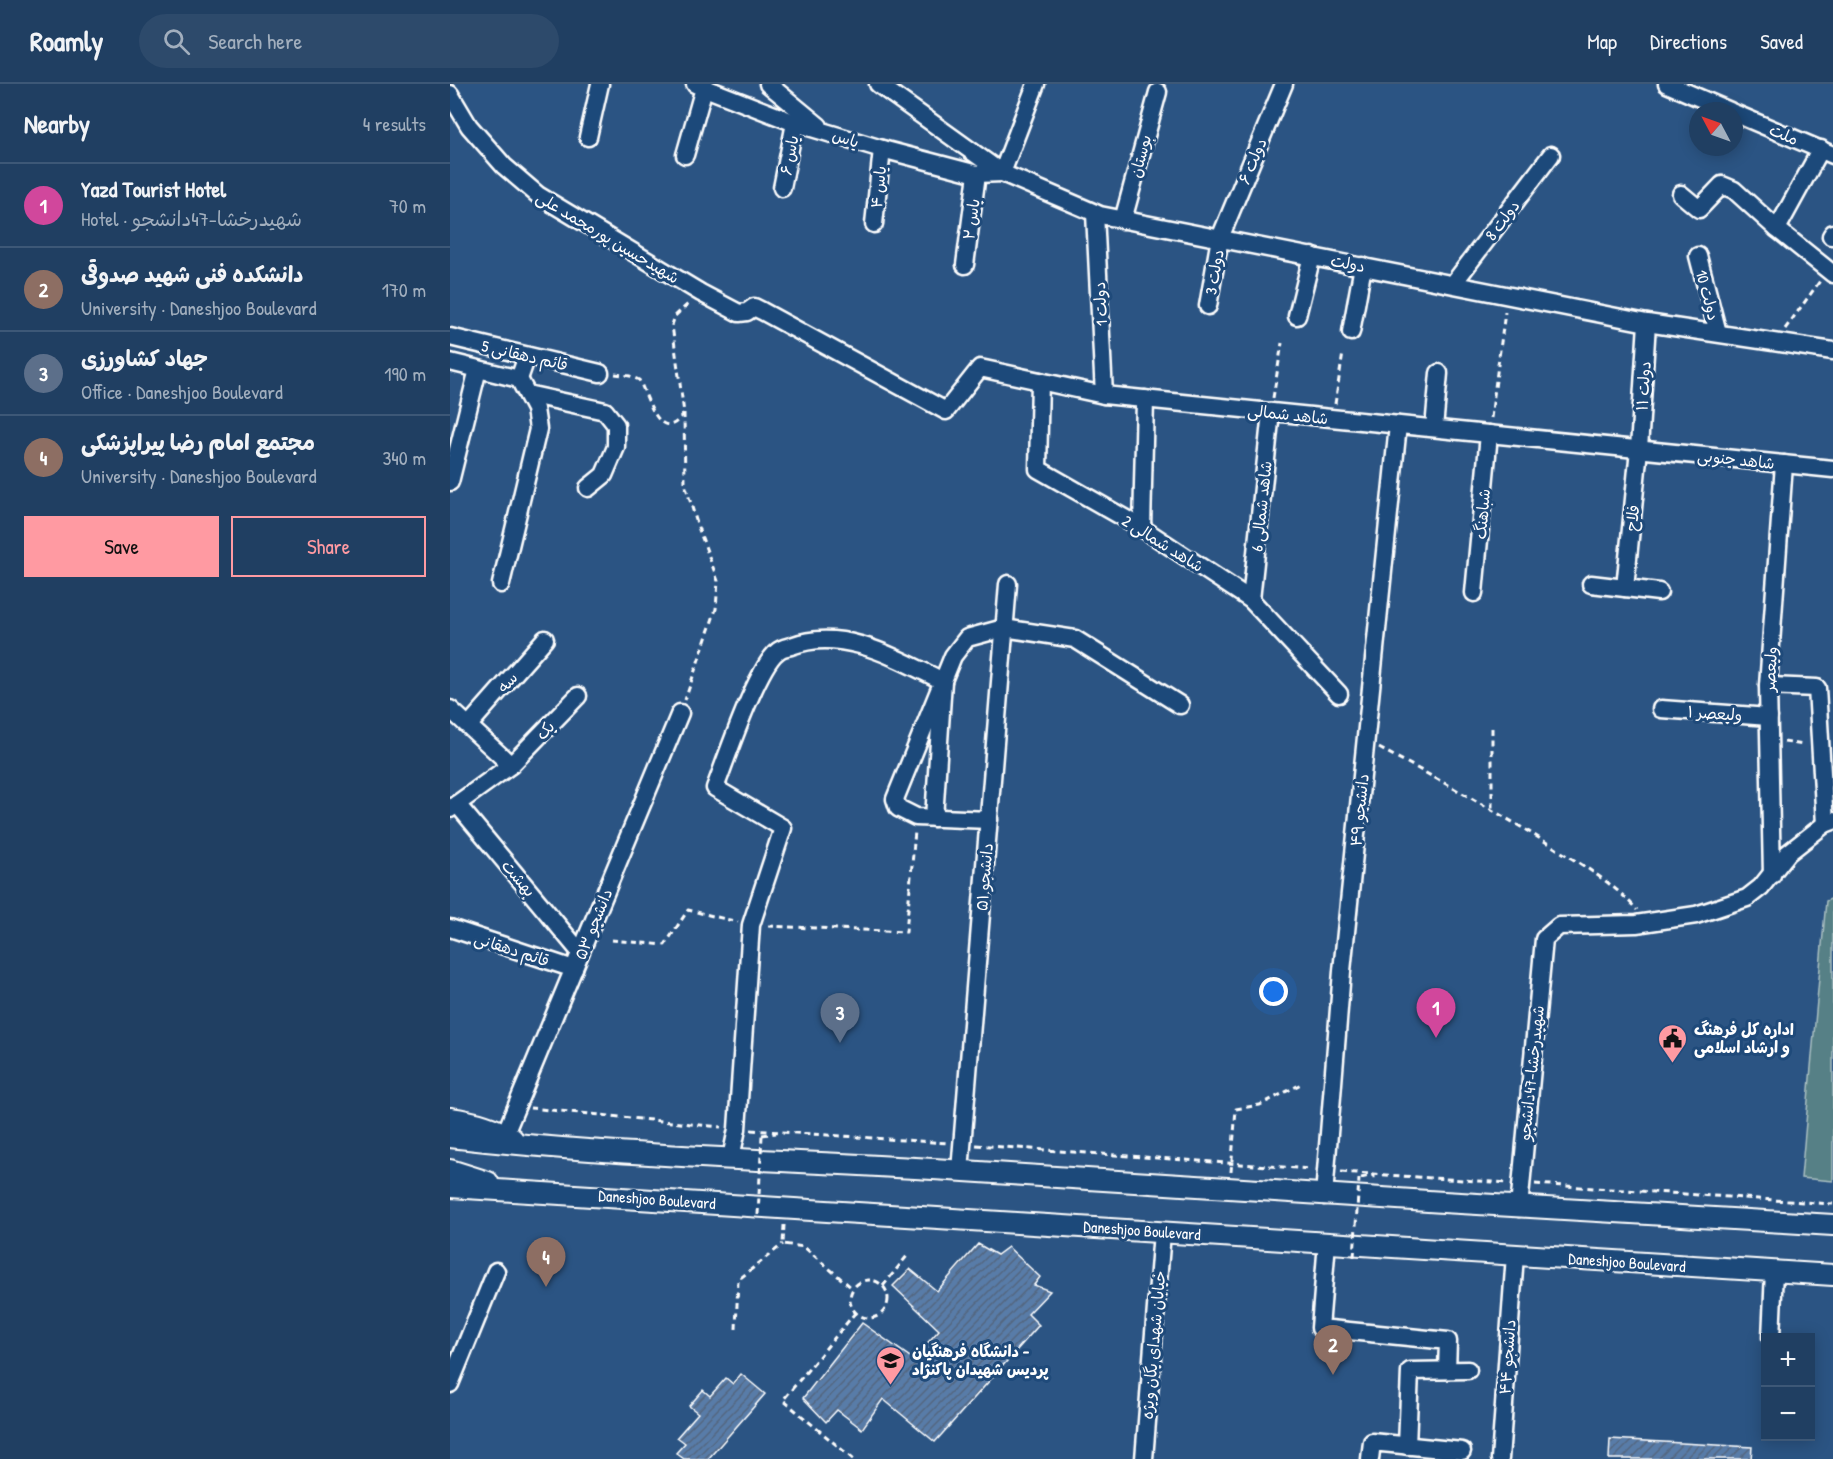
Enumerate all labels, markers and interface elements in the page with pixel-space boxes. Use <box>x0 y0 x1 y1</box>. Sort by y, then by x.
search box <box>139 14 559 68</box>
text: Roamly <box>30 22 103 60</box>
icon: search <box>160 25 193 58</box>
text: Search here <box>208 26 302 56</box>
text: Map <box>1587 27 1617 56</box>
text: Directions <box>1650 27 1727 56</box>
text: Saved <box>1760 27 1803 56</box>
north arrow <box>1689 102 1743 156</box>
text: Nearby <box>24 106 90 141</box>
text: 4 results <box>363 110 426 137</box>
street label: ملت <box>1766 118 1802 150</box>
street label: یاس <box>830 123 862 153</box>
street label: بوستان <box>1124 132 1156 180</box>
street label: یاس ۶ <box>774 133 804 177</box>
street label: دولت ۶ <box>1232 135 1272 187</box>
street label: یاس ۴ <box>865 165 891 209</box>
text: Yazd Tourist Hotel <box>81 174 226 204</box>
street label: شهیدحسین پورمحمد علی <box>532 186 684 288</box>
text: 1 <box>40 192 47 219</box>
text: 70 m <box>389 192 426 219</box>
street label: دولت 8 <box>1480 195 1524 245</box>
street label: یاس ۲ <box>957 197 985 241</box>
text: Hotel · شهیدرخشا-47دانشجو <box>81 205 302 232</box>
street label: دولت 3 <box>1199 248 1229 296</box>
street label: دولت <box>1329 249 1367 277</box>
text: دانشکده فنی شهید صدوقی <box>81 259 304 289</box>
street label: دولت 10 <box>1691 267 1725 323</box>
text: 2 <box>39 276 48 303</box>
text: 170 m <box>382 276 426 303</box>
street label: دولت 1 <box>1088 281 1112 327</box>
text: University · Daneshjoo Boulevard <box>81 294 317 321</box>
street label: قائم دهقانی 5 <box>479 334 570 378</box>
text: جهاد کشاورزی <box>81 343 208 373</box>
text: 3 <box>39 360 48 387</box>
text: 190 m <box>384 360 426 387</box>
street label: دولت ۱۱ <box>1630 360 1656 412</box>
text: Office · Daneshjoo Boulevard <box>81 378 283 405</box>
street label: شاهد شمالی <box>1247 399 1329 429</box>
text: مجتمع امام رضا پیراپزشکی <box>81 427 315 457</box>
text: 4 <box>40 444 47 471</box>
text: 340 m <box>382 444 426 471</box>
street label: شاهد جنوبی <box>1696 444 1776 474</box>
street label: شاهد شمالی 6 <box>1245 460 1277 552</box>
text: University · Daneshjoo Boulevard <box>81 462 317 489</box>
street label: شباهنگ <box>1469 488 1495 540</box>
street label: فلاح <box>1620 504 1644 532</box>
street label: شاهد شمالی 2 <box>1118 509 1208 577</box>
button: Save <box>24 516 219 577</box>
button: Share <box>231 516 426 577</box>
street label: ولیعصر <box>1758 646 1782 694</box>
street label: سه <box>492 667 522 697</box>
street label: ولیعصر ۱ <box>1687 700 1743 726</box>
street label: یک <box>531 716 559 744</box>
street label: دانشجو ۴۹ <box>1344 772 1374 848</box>
street label: دانشجو ۵۱ <box>970 842 998 912</box>
street label: بهشت <box>497 855 541 901</box>
street label: دانشجو ۵۳ <box>569 885 617 963</box>
street label: قائم دهقانی <box>471 927 552 973</box>
your location <box>1259 977 1288 1006</box>
pin: 1 <box>1416 988 1456 1038</box>
pin: 3 <box>820 994 860 1043</box>
street label: شهیدرخشا-47دانشجو <box>1513 1004 1549 1143</box>
place label: اداره کل فرهنگ و ارشاد اسلامی <box>1694 1018 1794 1058</box>
public building icon: اداره کل فرهنگ و ارشاد اسلامی <box>1657 1022 1689 1064</box>
street label: Daneshjoo Boulevard <box>598 1184 716 1214</box>
street label: Daneshjoo Boulevard <box>1083 1215 1201 1245</box>
pin: 4 <box>526 1238 566 1287</box>
street label: Daneshjoo Boulevard <box>1568 1247 1686 1277</box>
street label: خیابان شهدای یگان ویژه <box>1136 1270 1170 1420</box>
street label: دانشجو ۴۴ <box>1493 1319 1521 1395</box>
pin: 2 <box>1314 1326 1352 1375</box>
map controls <box>1761 1333 1815 1441</box>
button: + <box>1761 1333 1815 1387</box>
place label: دانشگاه فرهنگیان - پردیس شهیدان پاکنژاد <box>912 1340 1049 1380</box>
school or university icon: دانشگاه فرهنگیان - پردیس شهیدان پاکنژاد <box>875 1344 907 1386</box>
button: − <box>1761 1387 1815 1441</box>

